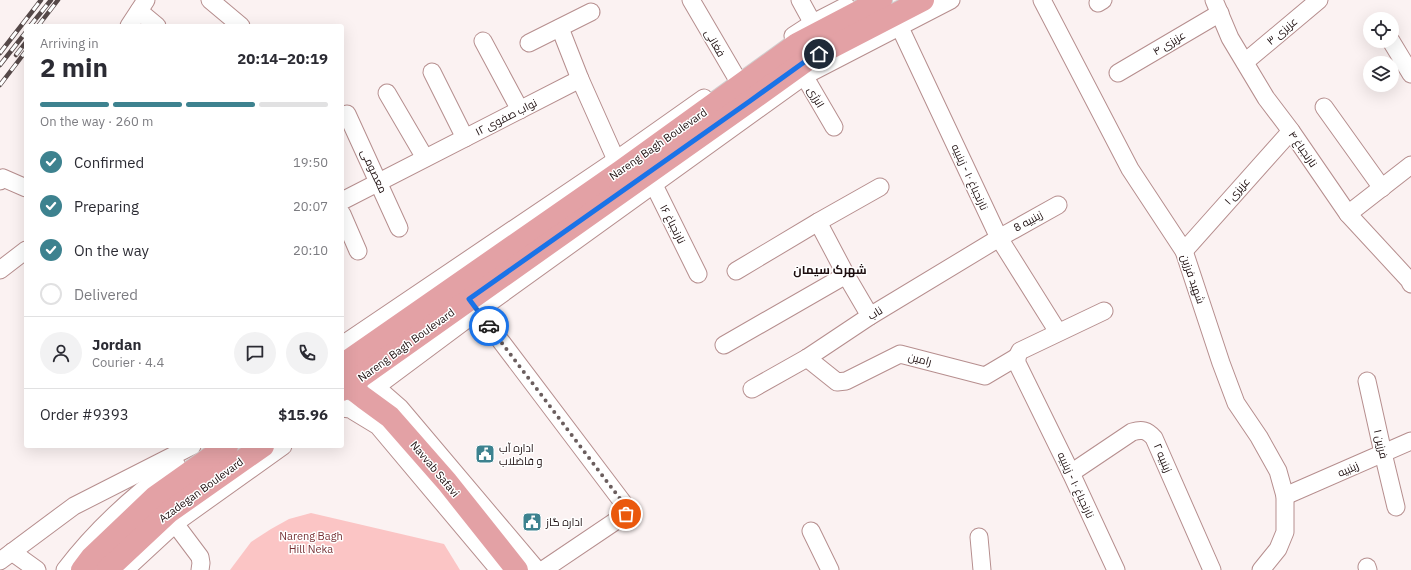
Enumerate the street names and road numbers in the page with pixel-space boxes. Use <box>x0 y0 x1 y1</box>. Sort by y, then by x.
street label: عزیزی ۳ <box>1264 14 1300 48</box>
street label: فغانی <box>702 27 728 59</box>
street label: عزیزی ۴ <box>1150 28 1188 58</box>
street label: انرژی <box>804 84 828 110</box>
street label: نواب صفوی ۱۲ <box>473 95 539 139</box>
street label: Nareng Bagh Boulevard <box>606 105 710 183</box>
street label: نارنجباغ ۴ <box>1285 128 1321 170</box>
street label: نارنجباغ ۱۰ - زینبیه <box>948 142 991 213</box>
street label: معصومی <box>358 147 390 195</box>
street label: عزیزی ۱ <box>1221 174 1253 208</box>
street label: نارنجباغ ۱۶ <box>656 202 689 247</box>
street label: زینبیه 8 <box>1011 207 1045 235</box>
street label: شهید فرزین <box>1178 252 1208 306</box>
street label: ناب <box>865 303 885 323</box>
street label: Nareng Bagh Boulevard <box>355 305 457 385</box>
street label: رامین <box>907 349 933 369</box>
street label: فرزین ۱ <box>1371 428 1391 460</box>
street label: Navvab Safavi <box>407 438 463 500</box>
street label: زینبیه ۲ <box>1151 441 1175 475</box>
street label: نارنجباغ ۱۰ - زینبیه <box>1054 450 1097 521</box>
street label: Azadegan Boulevard <box>156 455 246 525</box>
street label: زینبیه <box>1335 458 1361 480</box>

